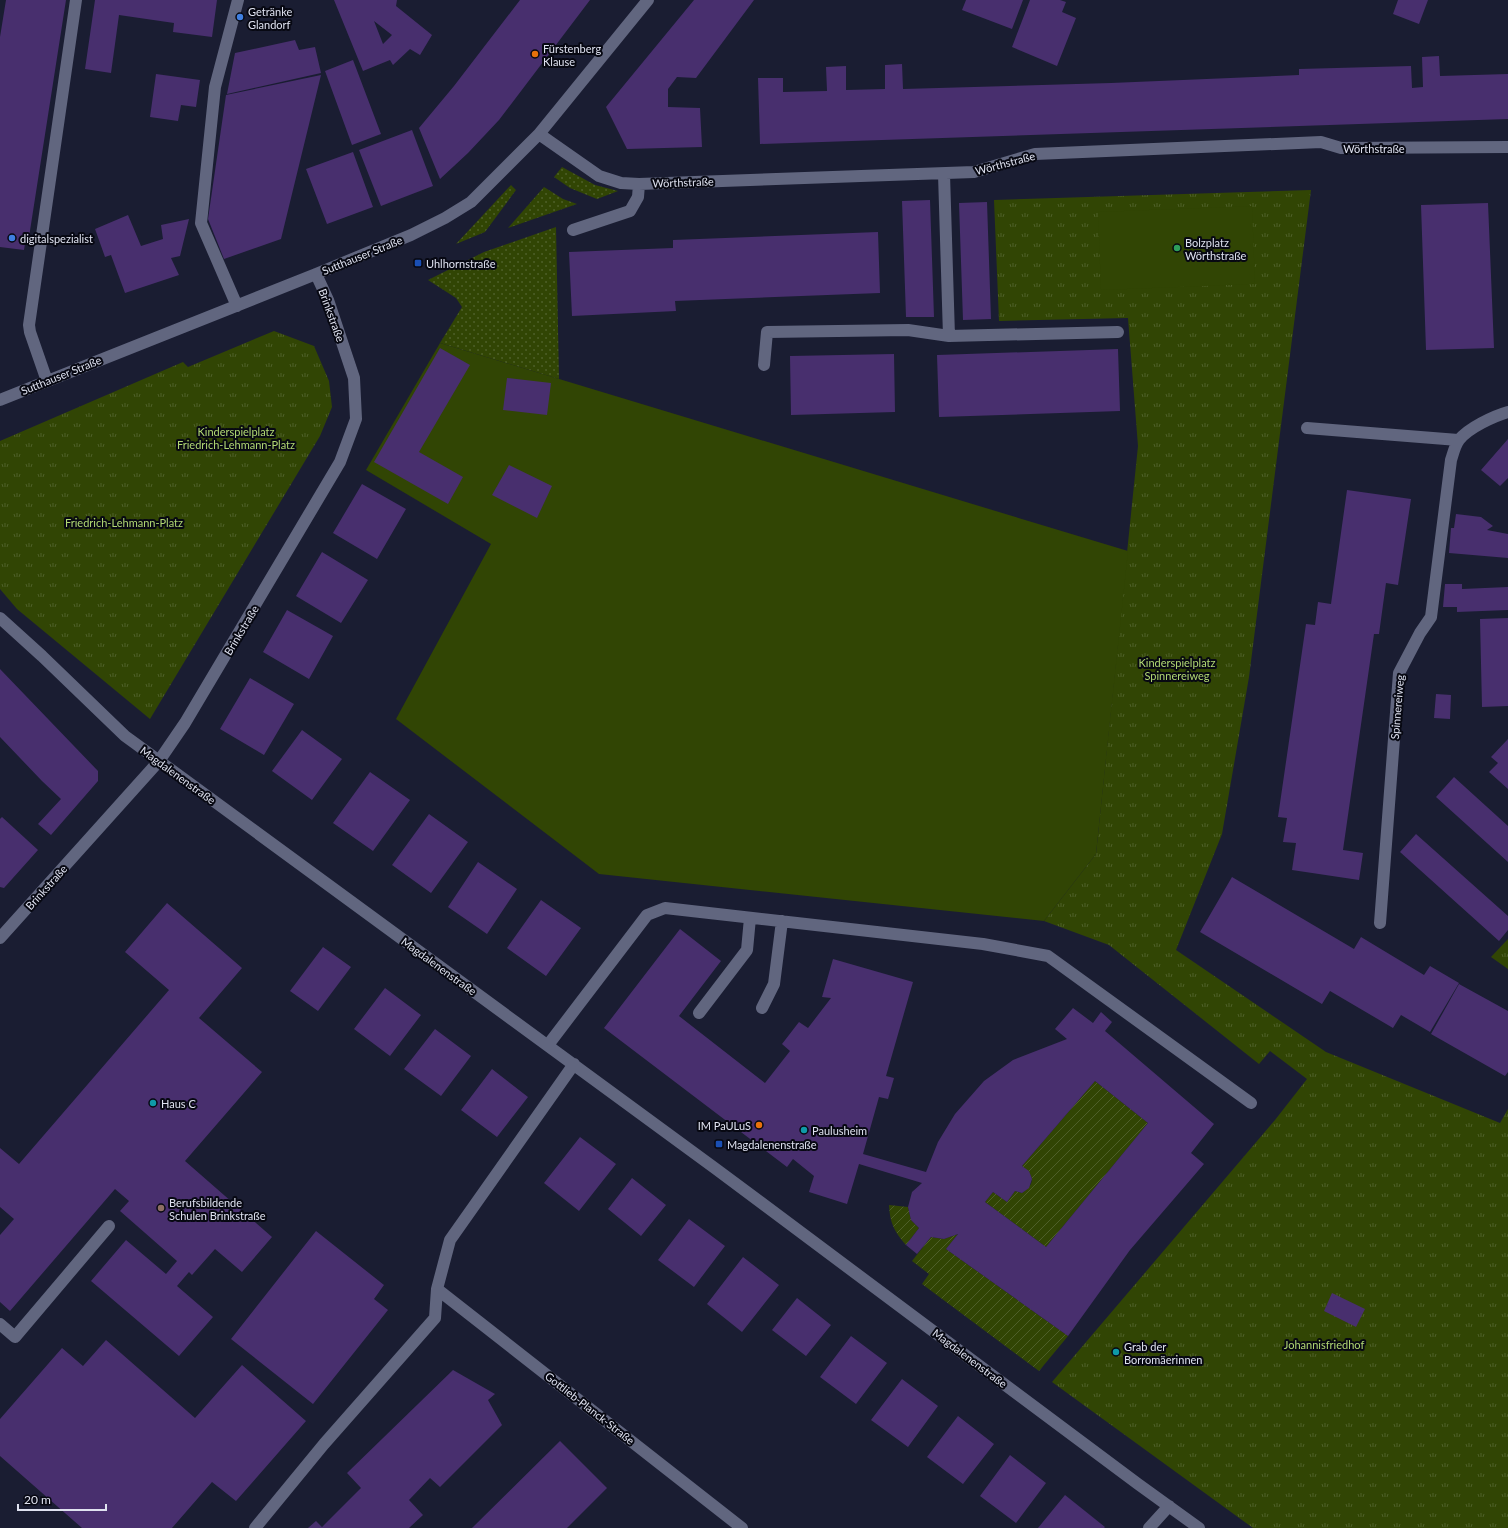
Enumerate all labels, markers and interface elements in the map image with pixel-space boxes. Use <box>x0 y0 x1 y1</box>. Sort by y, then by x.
place label: Getränke Glandorf <box>248 5 292 31</box>
marker: Getränke Glandorf <box>235 12 245 22</box>
place label: Fürstenberg Klause <box>543 42 601 68</box>
marker: Fürstenberg Klause <box>530 49 540 59</box>
street label: Wörthstraße <box>1343 142 1405 155</box>
street label: Wörthstraße <box>974 149 1037 177</box>
street label: Wörthstraße <box>652 174 714 190</box>
place label: digitalspezialist <box>20 232 93 245</box>
marker: digitalspezialist <box>7 233 17 243</box>
street label: Sutthauser Straße <box>320 233 404 277</box>
place label: Bolzplatz Wörthstraße <box>1185 236 1247 262</box>
marker: Bolzplatz Wörthstraße <box>1172 243 1182 253</box>
place label: Uhlhornstraße <box>426 257 496 270</box>
marker: Uhlhornstraße <box>413 258 423 268</box>
street label: Brinkstraße <box>316 287 348 344</box>
street label: Sutthauser Straße <box>19 353 103 397</box>
park label: Kinderspielplatz Friedrich-Lehmann-Platz <box>177 425 295 451</box>
park label: Friedrich-Lehmann-Platz <box>65 516 183 529</box>
street label: Brinkstraße <box>221 603 261 657</box>
park label: Kinderspielplatz Spinnereiweg <box>1138 656 1216 682</box>
street label: Spinnereiweg <box>1388 674 1406 740</box>
street label: Magdalenenstraße <box>138 743 218 807</box>
street label: Brinkstraße <box>23 862 70 912</box>
street label: Magdalenenstraße <box>399 934 479 998</box>
place label: Haus C <box>161 1097 196 1110</box>
marker: Haus C <box>148 1098 158 1108</box>
place label: IM PaULuS <box>698 1119 751 1132</box>
marker: IM PaULuS <box>754 1120 764 1130</box>
place label: Paulusheim <box>812 1124 867 1137</box>
marker: Paulusheim <box>799 1125 809 1135</box>
place label: Magdalenenstraße <box>727 1138 817 1151</box>
marker: Magdalenenstraße <box>714 1139 724 1149</box>
place label: Berufsbildende Schulen Brinkstraße <box>169 1196 266 1222</box>
marker: Berufsbildende Schulen Brinkstraße <box>156 1203 166 1213</box>
street label: Magdalenenstraße <box>930 1326 1010 1390</box>
park label: Johannisfriedhof <box>1284 1338 1364 1351</box>
place label: Grab der Borromäerinnen <box>1124 1340 1202 1366</box>
marker: Grab der Borromäerinnen <box>1111 1347 1121 1357</box>
street label: Gottlieb-Planck-Straße <box>543 1369 637 1447</box>
scale bar <box>18 1486 106 1512</box>
text: 20 m <box>24 1492 51 1507</box>

